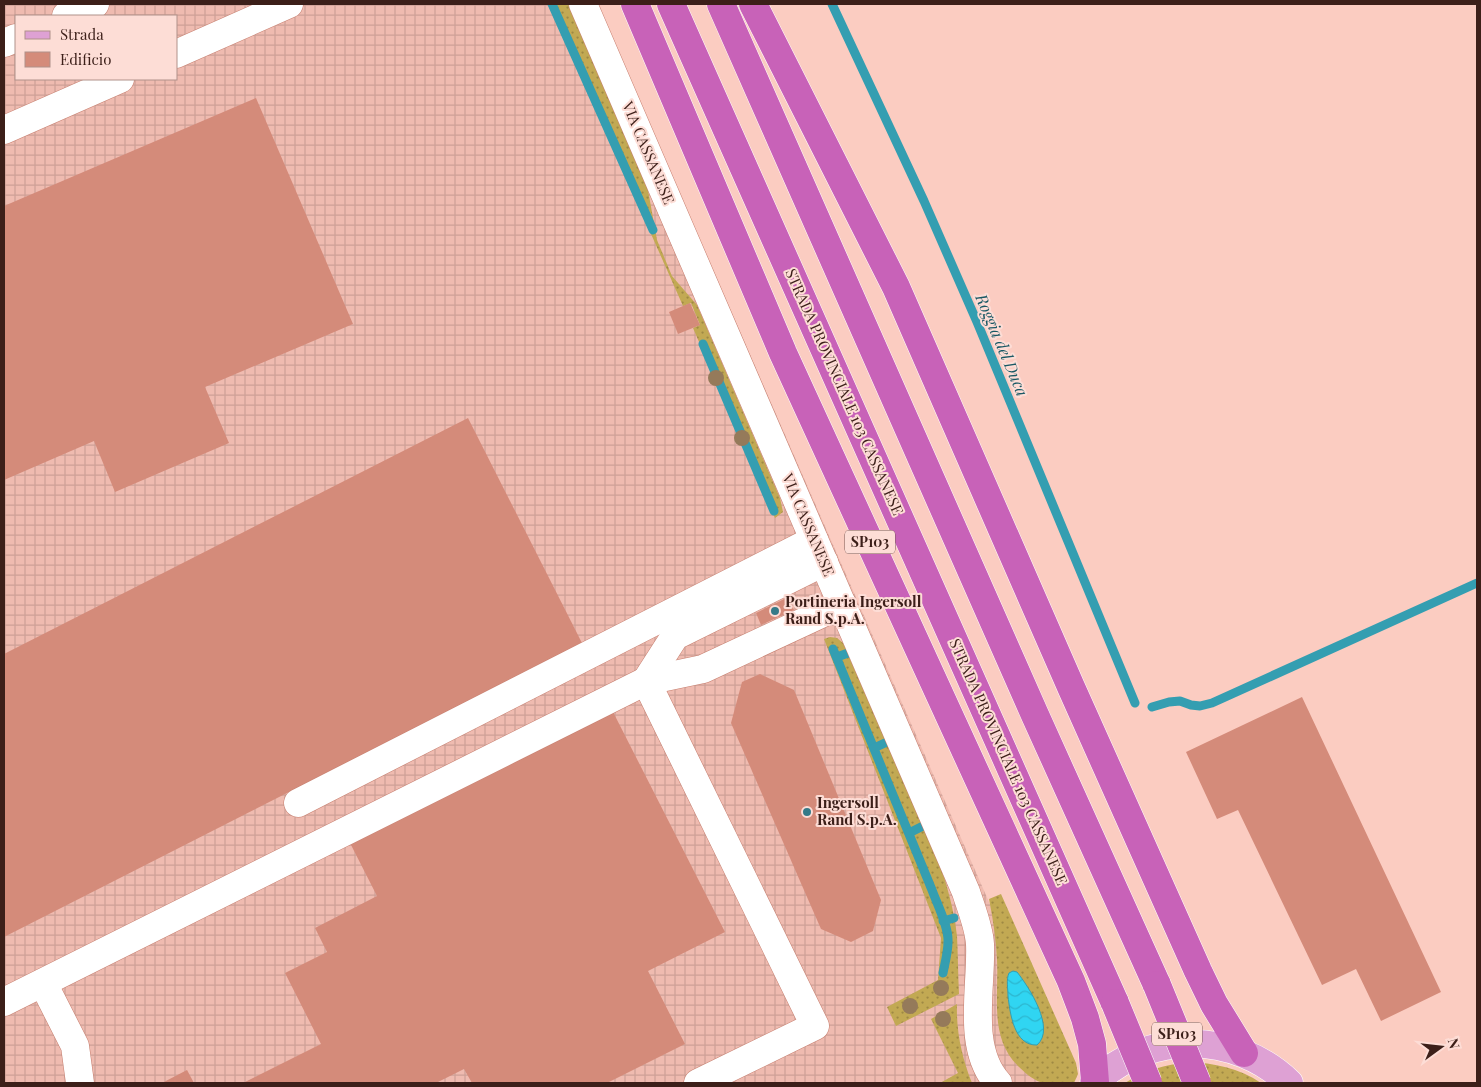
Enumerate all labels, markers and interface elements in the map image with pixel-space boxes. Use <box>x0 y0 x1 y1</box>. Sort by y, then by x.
legend <box>15 15 178 80</box>
text: Strada <box>60 24 104 44</box>
text: Edificio <box>60 49 111 69</box>
street label: VIA CASSANESE <box>618 97 680 207</box>
street label: STRADA PROVINCIALE 103 CASSANESE <box>781 265 908 518</box>
water label: Roggia del Duca <box>971 289 1033 399</box>
street label: VIA CASSANESE <box>778 469 840 579</box>
road number: SP103 <box>845 530 895 554</box>
place label: Portineria Ingersoll Rand S.p.A. <box>785 591 922 628</box>
marker: Portineria Ingersoll Rand S.p.A. <box>769 605 781 617</box>
street label: STRADA PROVINCIALE 103 CASSANESE <box>945 635 1072 888</box>
place label: Ingersoll Rand S.p.A. <box>817 792 897 829</box>
marker: Ingersoll Rand S.p.A. <box>801 806 813 818</box>
road number: SP103 <box>1152 1022 1202 1046</box>
north arrow <box>1416 1022 1466 1072</box>
text: N <box>1444 1036 1465 1051</box>

